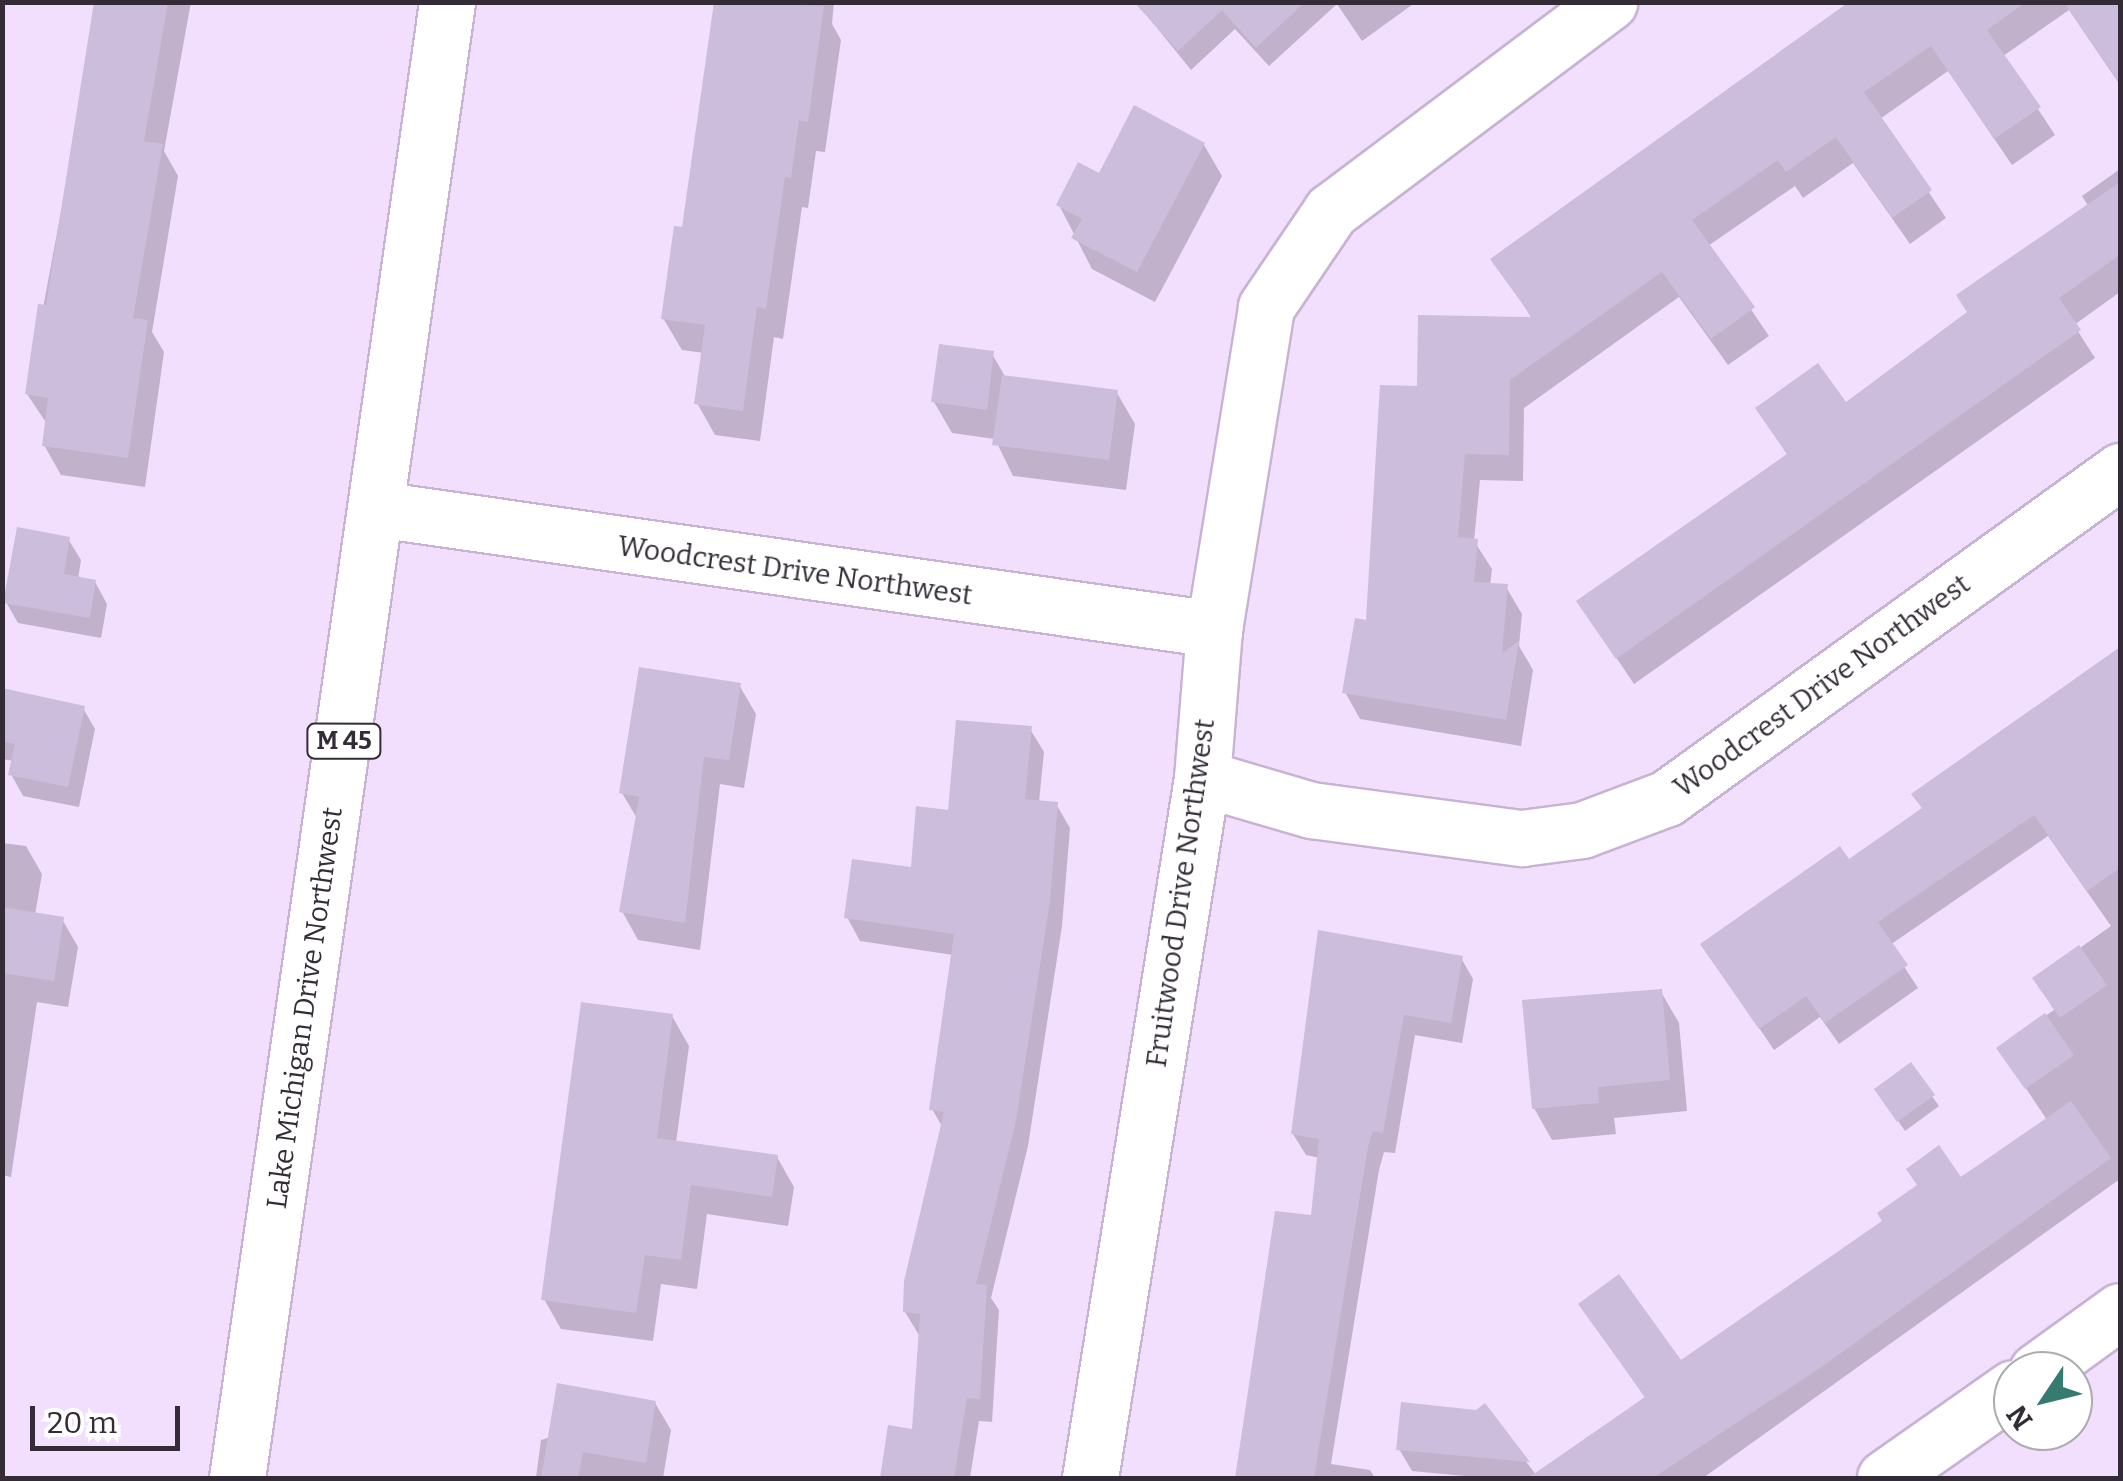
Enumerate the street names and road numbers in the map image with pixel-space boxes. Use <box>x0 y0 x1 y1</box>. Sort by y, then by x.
street label: Woodcrest Drive Northwest <box>616 529 974 613</box>
street label: Woodcrest Drive Northwest <box>1667 567 1977 805</box>
street label: Fruitwood Drive Northwest <box>1140 717 1222 1069</box>
road number: M 45 <box>304 721 384 761</box>
street label: Lake Michigan Drive Northwest <box>260 805 350 1211</box>

